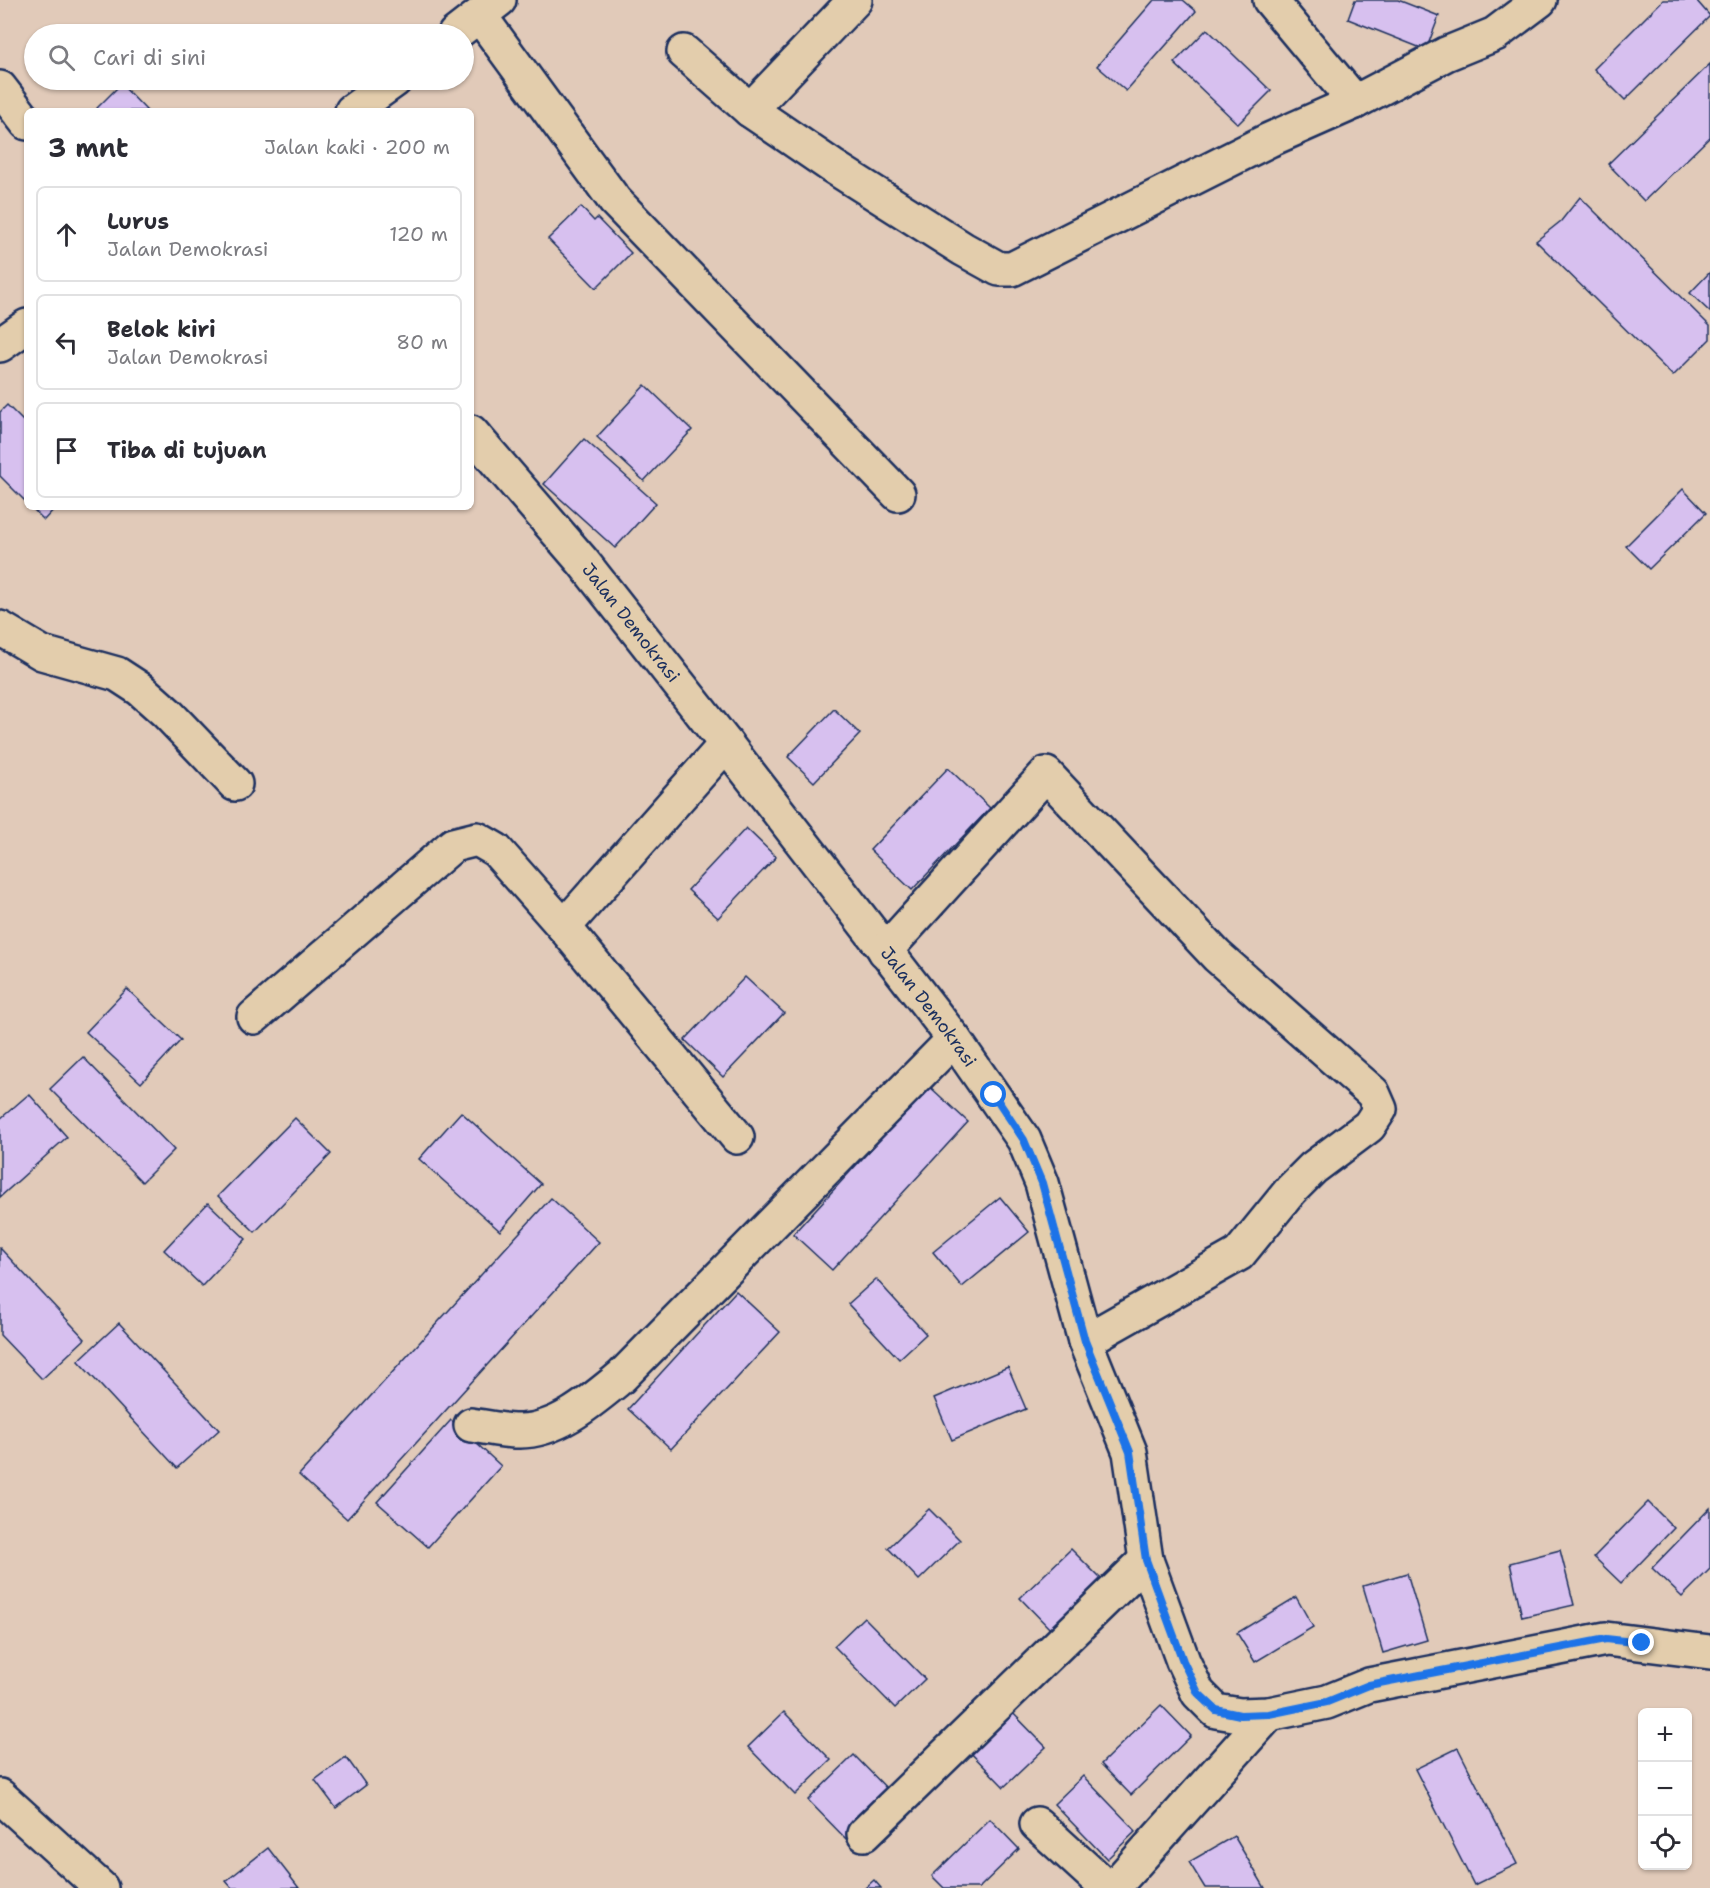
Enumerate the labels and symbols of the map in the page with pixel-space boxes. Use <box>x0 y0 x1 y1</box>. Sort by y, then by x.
street label: Jalan Demokrasi <box>576 558 685 687</box>
street label: Jalan Demokrasi <box>875 942 982 1072</box>
route start <box>980 1081 1006 1107</box>
route end <box>1628 1629 1654 1655</box>

